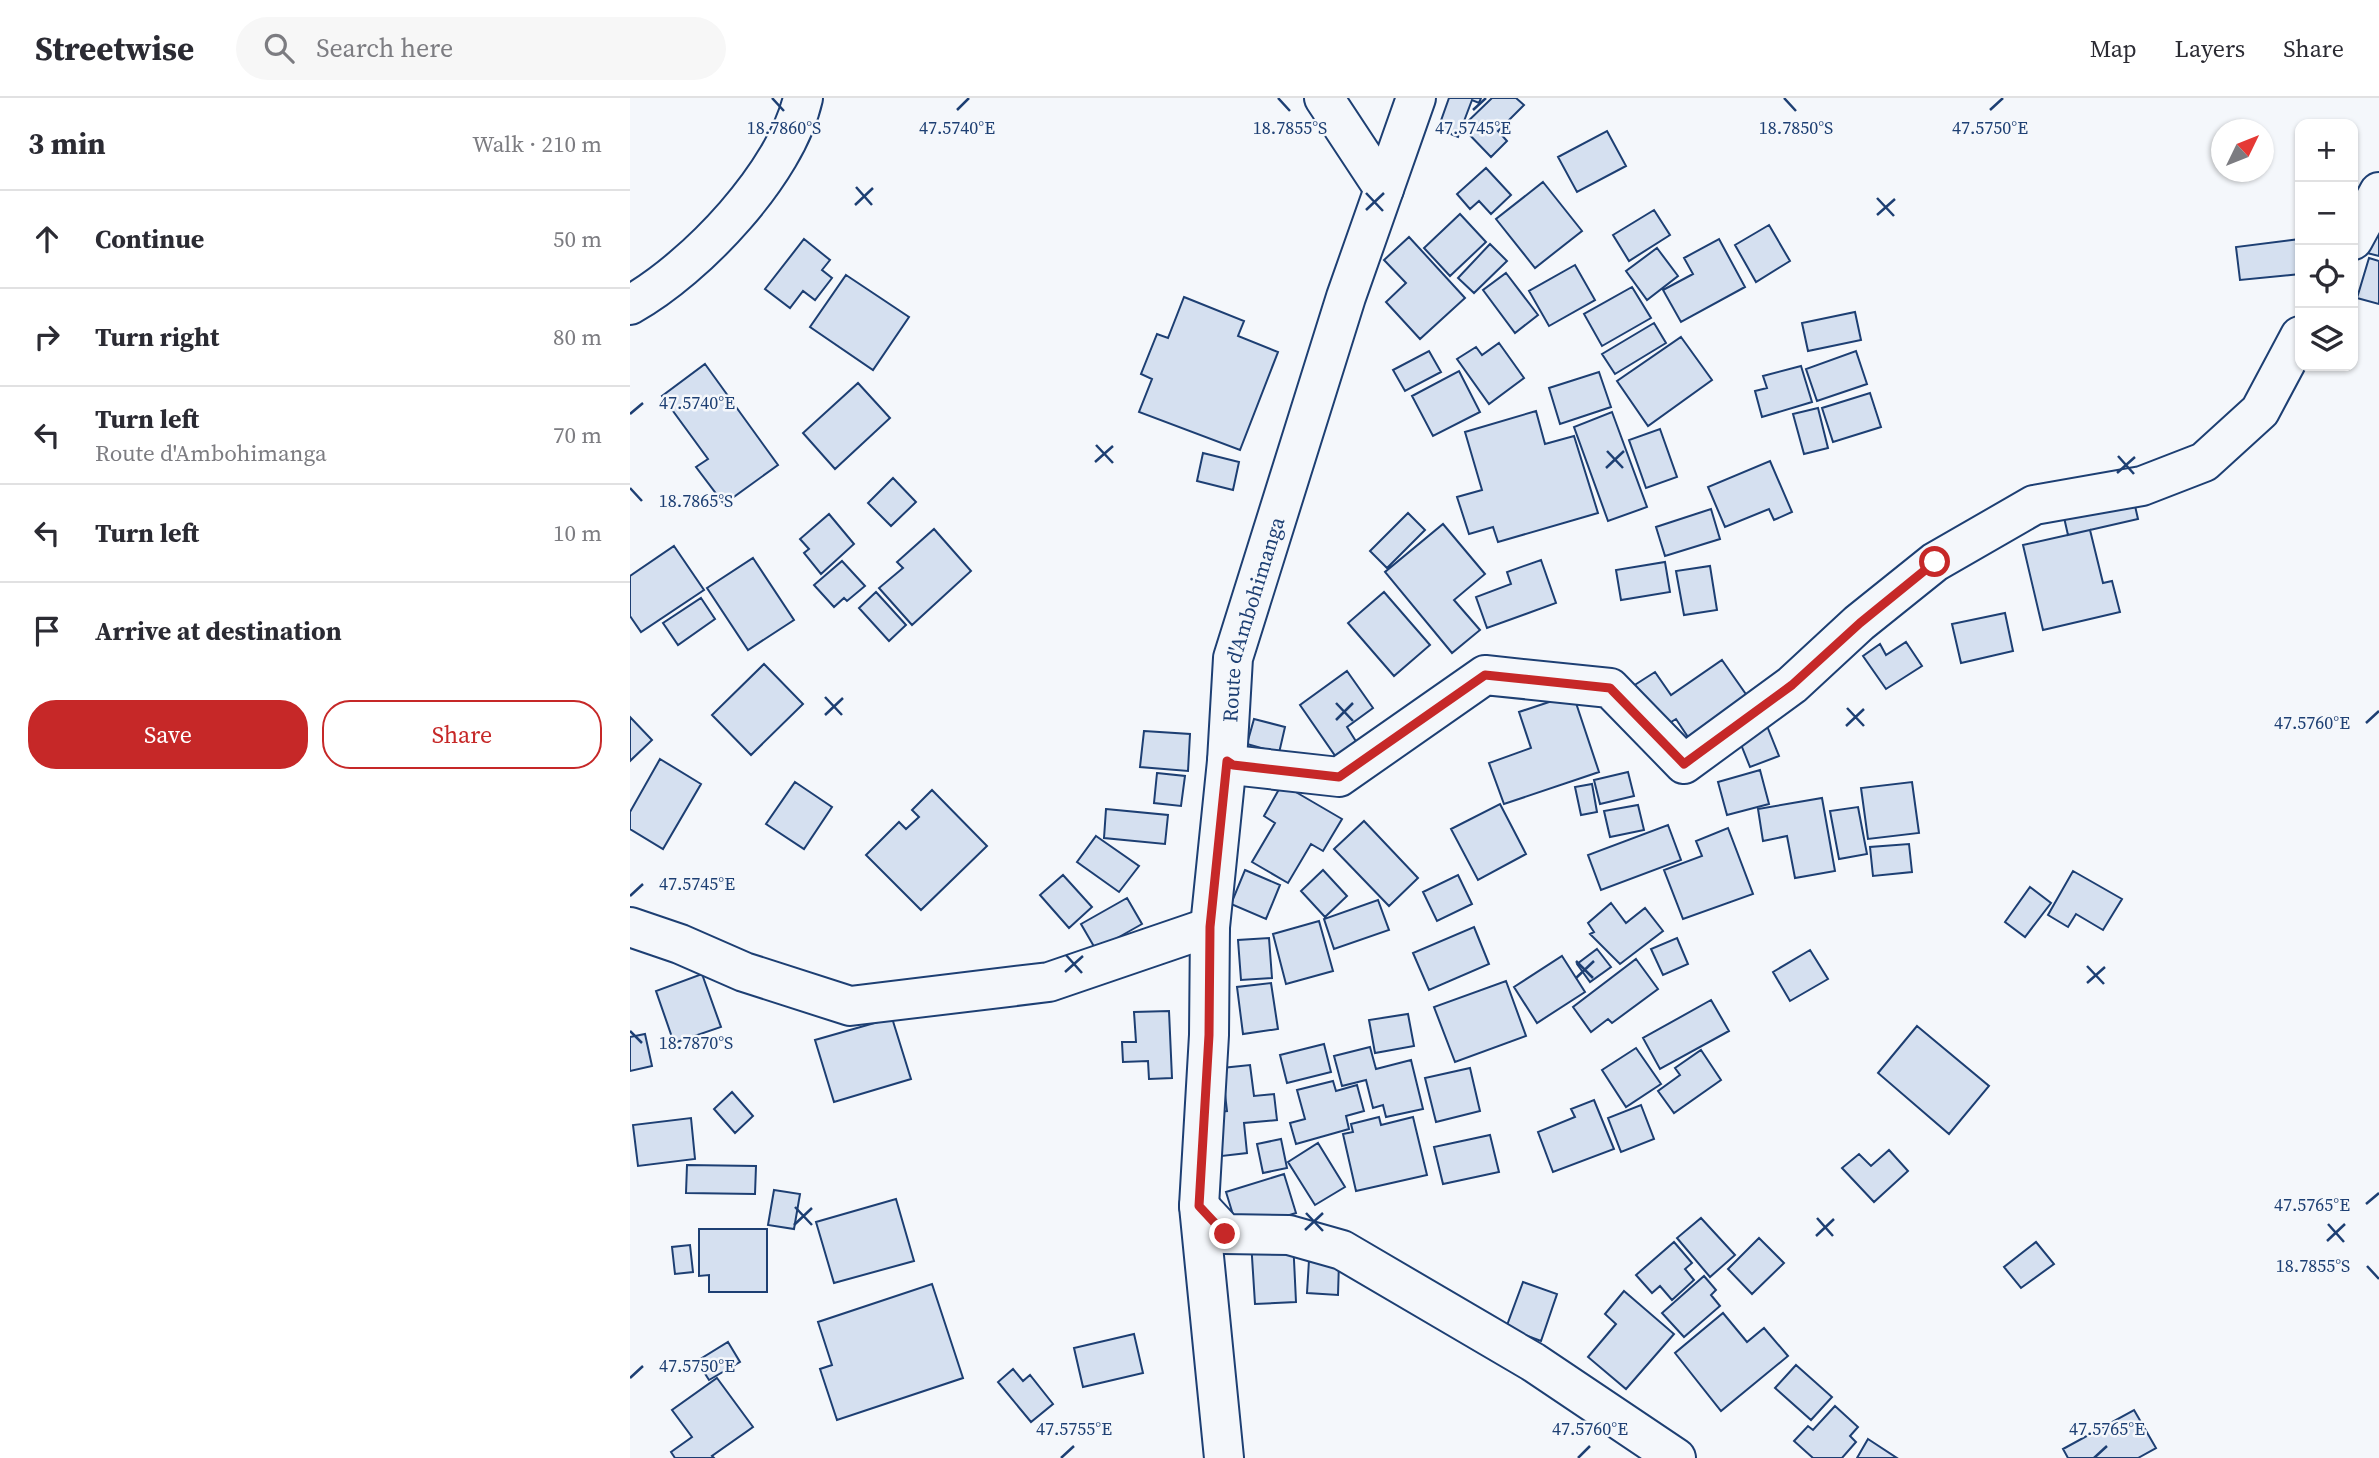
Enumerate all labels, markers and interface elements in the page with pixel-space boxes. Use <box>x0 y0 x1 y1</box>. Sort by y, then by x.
search box <box>236 17 726 80</box>
text: Streetwise <box>35 26 194 71</box>
icon: search <box>260 29 298 67</box>
text: Search here <box>316 30 453 66</box>
text: Map <box>2090 32 2137 65</box>
text: Layers <box>2175 32 2245 65</box>
text: Share <box>2283 32 2344 65</box>
text: 18.7860°S <box>747 115 821 140</box>
text: 47.5740°E <box>919 115 995 140</box>
text: 18.7855°S <box>1253 115 1327 140</box>
text: 47.5745°E <box>1435 115 1511 140</box>
text: 18.7850°S <box>1759 115 1833 140</box>
text: 47.5750°E <box>1952 115 2028 140</box>
north arrow <box>2211 119 2274 182</box>
map controls <box>2295 119 2358 371</box>
button: + <box>2295 119 2358 182</box>
text: 3 min <box>28 123 106 164</box>
text: Walk · 210 m <box>472 128 602 160</box>
button: − <box>2295 182 2358 245</box>
icon: ahead <box>28 220 66 258</box>
text: Continue <box>95 221 204 257</box>
text: 50 m <box>553 223 602 255</box>
button: locate <box>2295 245 2358 308</box>
button: layers <box>2295 308 2358 371</box>
icon: right <box>28 318 66 356</box>
text: Turn right <box>95 319 219 355</box>
text: 80 m <box>553 321 602 353</box>
text: 47.5740°E <box>659 390 735 415</box>
text: Turn left <box>95 401 199 437</box>
icon: left <box>28 416 66 454</box>
text: 70 m <box>553 419 602 451</box>
text: Route d'Ambohimanga <box>95 437 327 469</box>
text: 18.7865°S <box>659 488 733 513</box>
street label: Route d'Ambohimanga <box>1215 513 1291 723</box>
icon: left <box>28 514 66 552</box>
text: Turn left <box>95 515 199 551</box>
text: 10 m <box>553 517 602 549</box>
route start <box>1919 546 1950 577</box>
icon: arrive <box>28 612 66 650</box>
text: Arrive at destination <box>95 613 342 649</box>
button: Save <box>28 700 308 769</box>
button: Share <box>322 700 602 769</box>
text: 47.5760°E <box>2274 710 2350 735</box>
text: 47.5745°E <box>659 871 735 896</box>
text: 18.7870°S <box>659 1030 733 1055</box>
text: 47.5765°E <box>2274 1192 2350 1217</box>
route end <box>1209 1218 1240 1249</box>
text: 18.7855°S <box>2276 1253 2350 1278</box>
text: 47.5750°E <box>659 1353 735 1378</box>
text: 47.5755°E <box>1036 1416 1112 1441</box>
text: 47.5760°E <box>1552 1416 1628 1441</box>
text: 47.5765°E <box>2069 1416 2145 1441</box>

